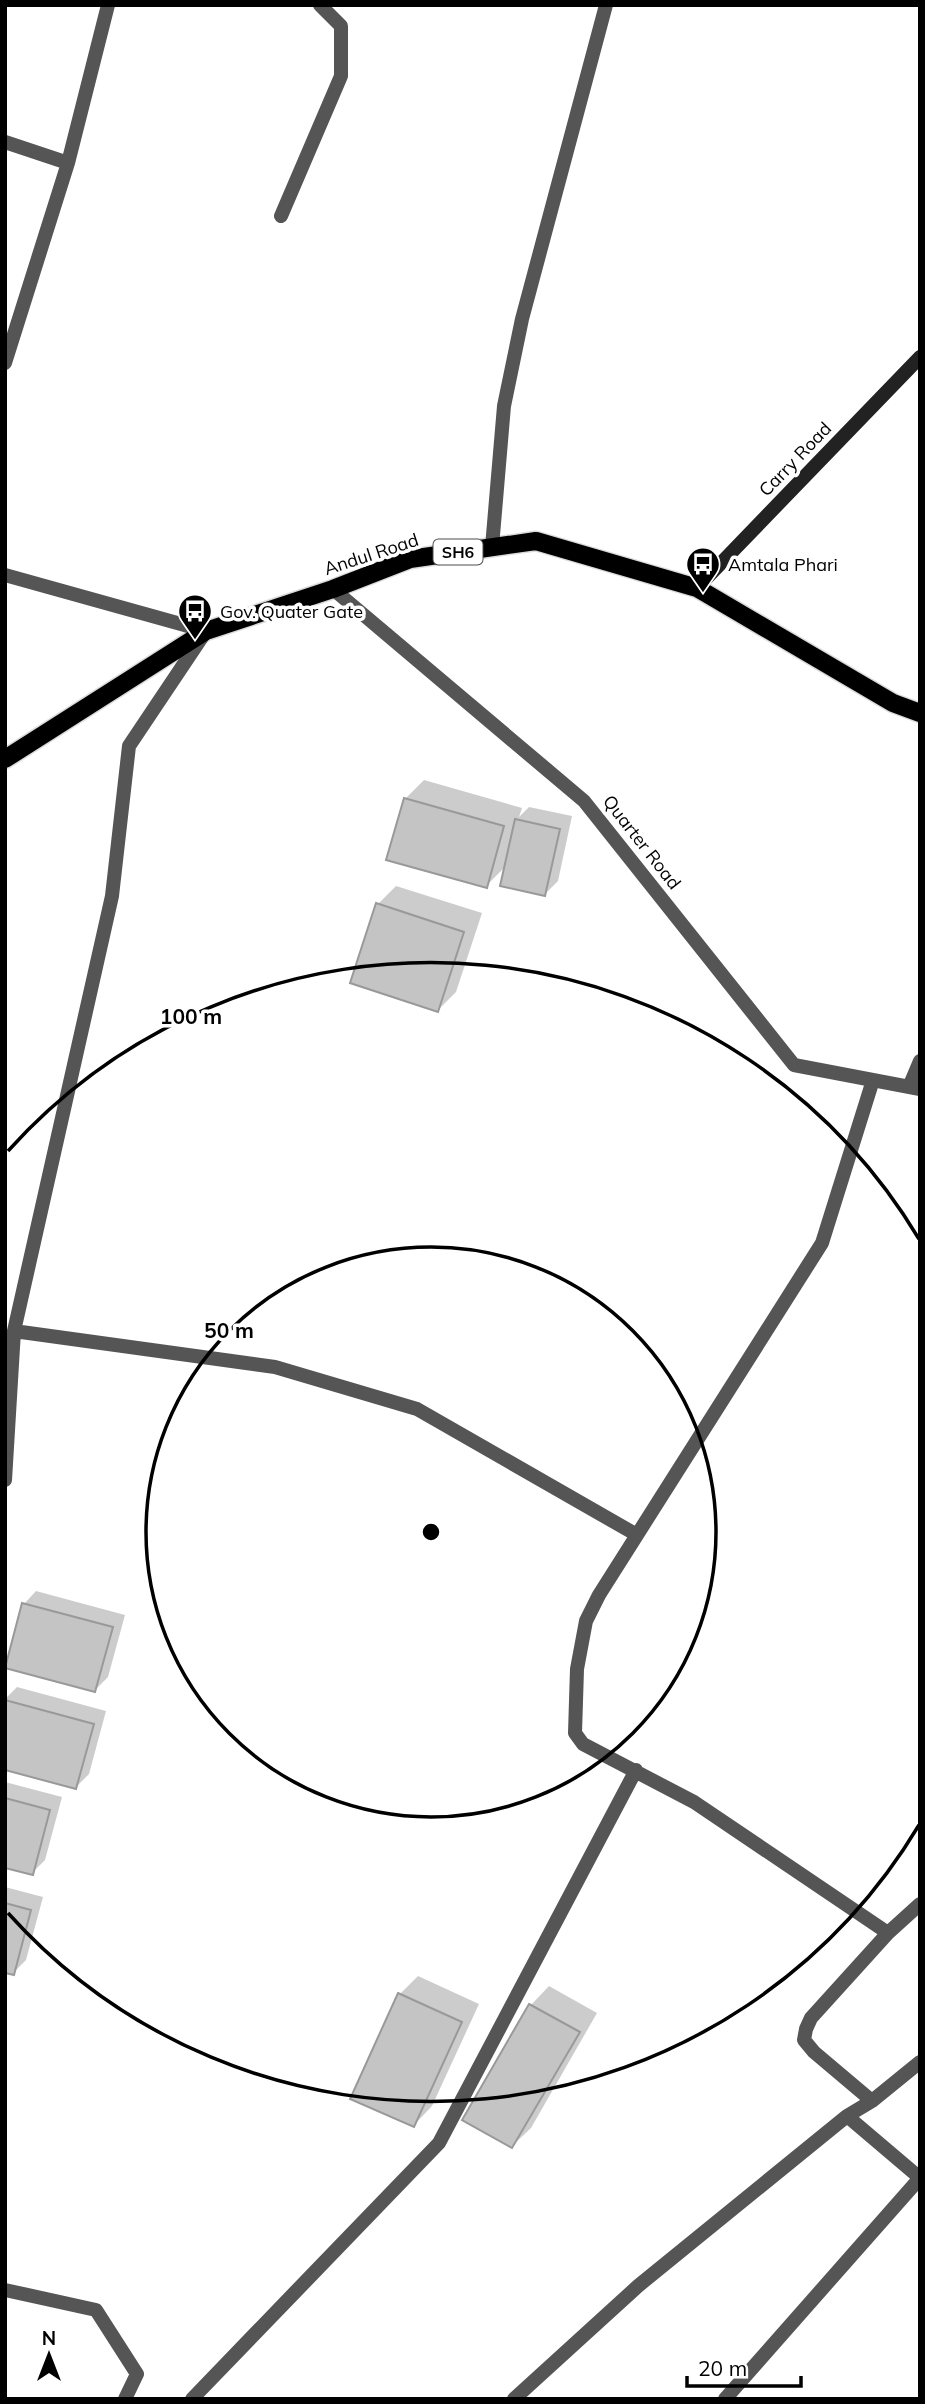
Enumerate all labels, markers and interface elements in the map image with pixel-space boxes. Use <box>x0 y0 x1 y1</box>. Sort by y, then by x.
street label: Carry Road <box>754 417 836 501</box>
street label: Andul Road <box>321 528 421 580</box>
road number: SH6 <box>434 540 482 565</box>
bus stop icon: Amtala Phari <box>684 545 722 594</box>
place label: Amtala Phari <box>728 553 838 576</box>
bus stop icon: Gov. Quater Gate <box>176 592 214 641</box>
place label: Gov. Quater Gate <box>220 600 363 623</box>
street label: Quarter Road <box>598 790 686 894</box>
text: 100 m <box>160 1003 222 1029</box>
text: 50 m <box>204 1317 254 1343</box>
centre of rings <box>419 1520 443 1544</box>
north arrow <box>14 2320 84 2390</box>
text: N <box>42 2326 56 2350</box>
scale bar <box>687 2344 801 2388</box>
text: 20 m <box>698 2355 747 2381</box>

